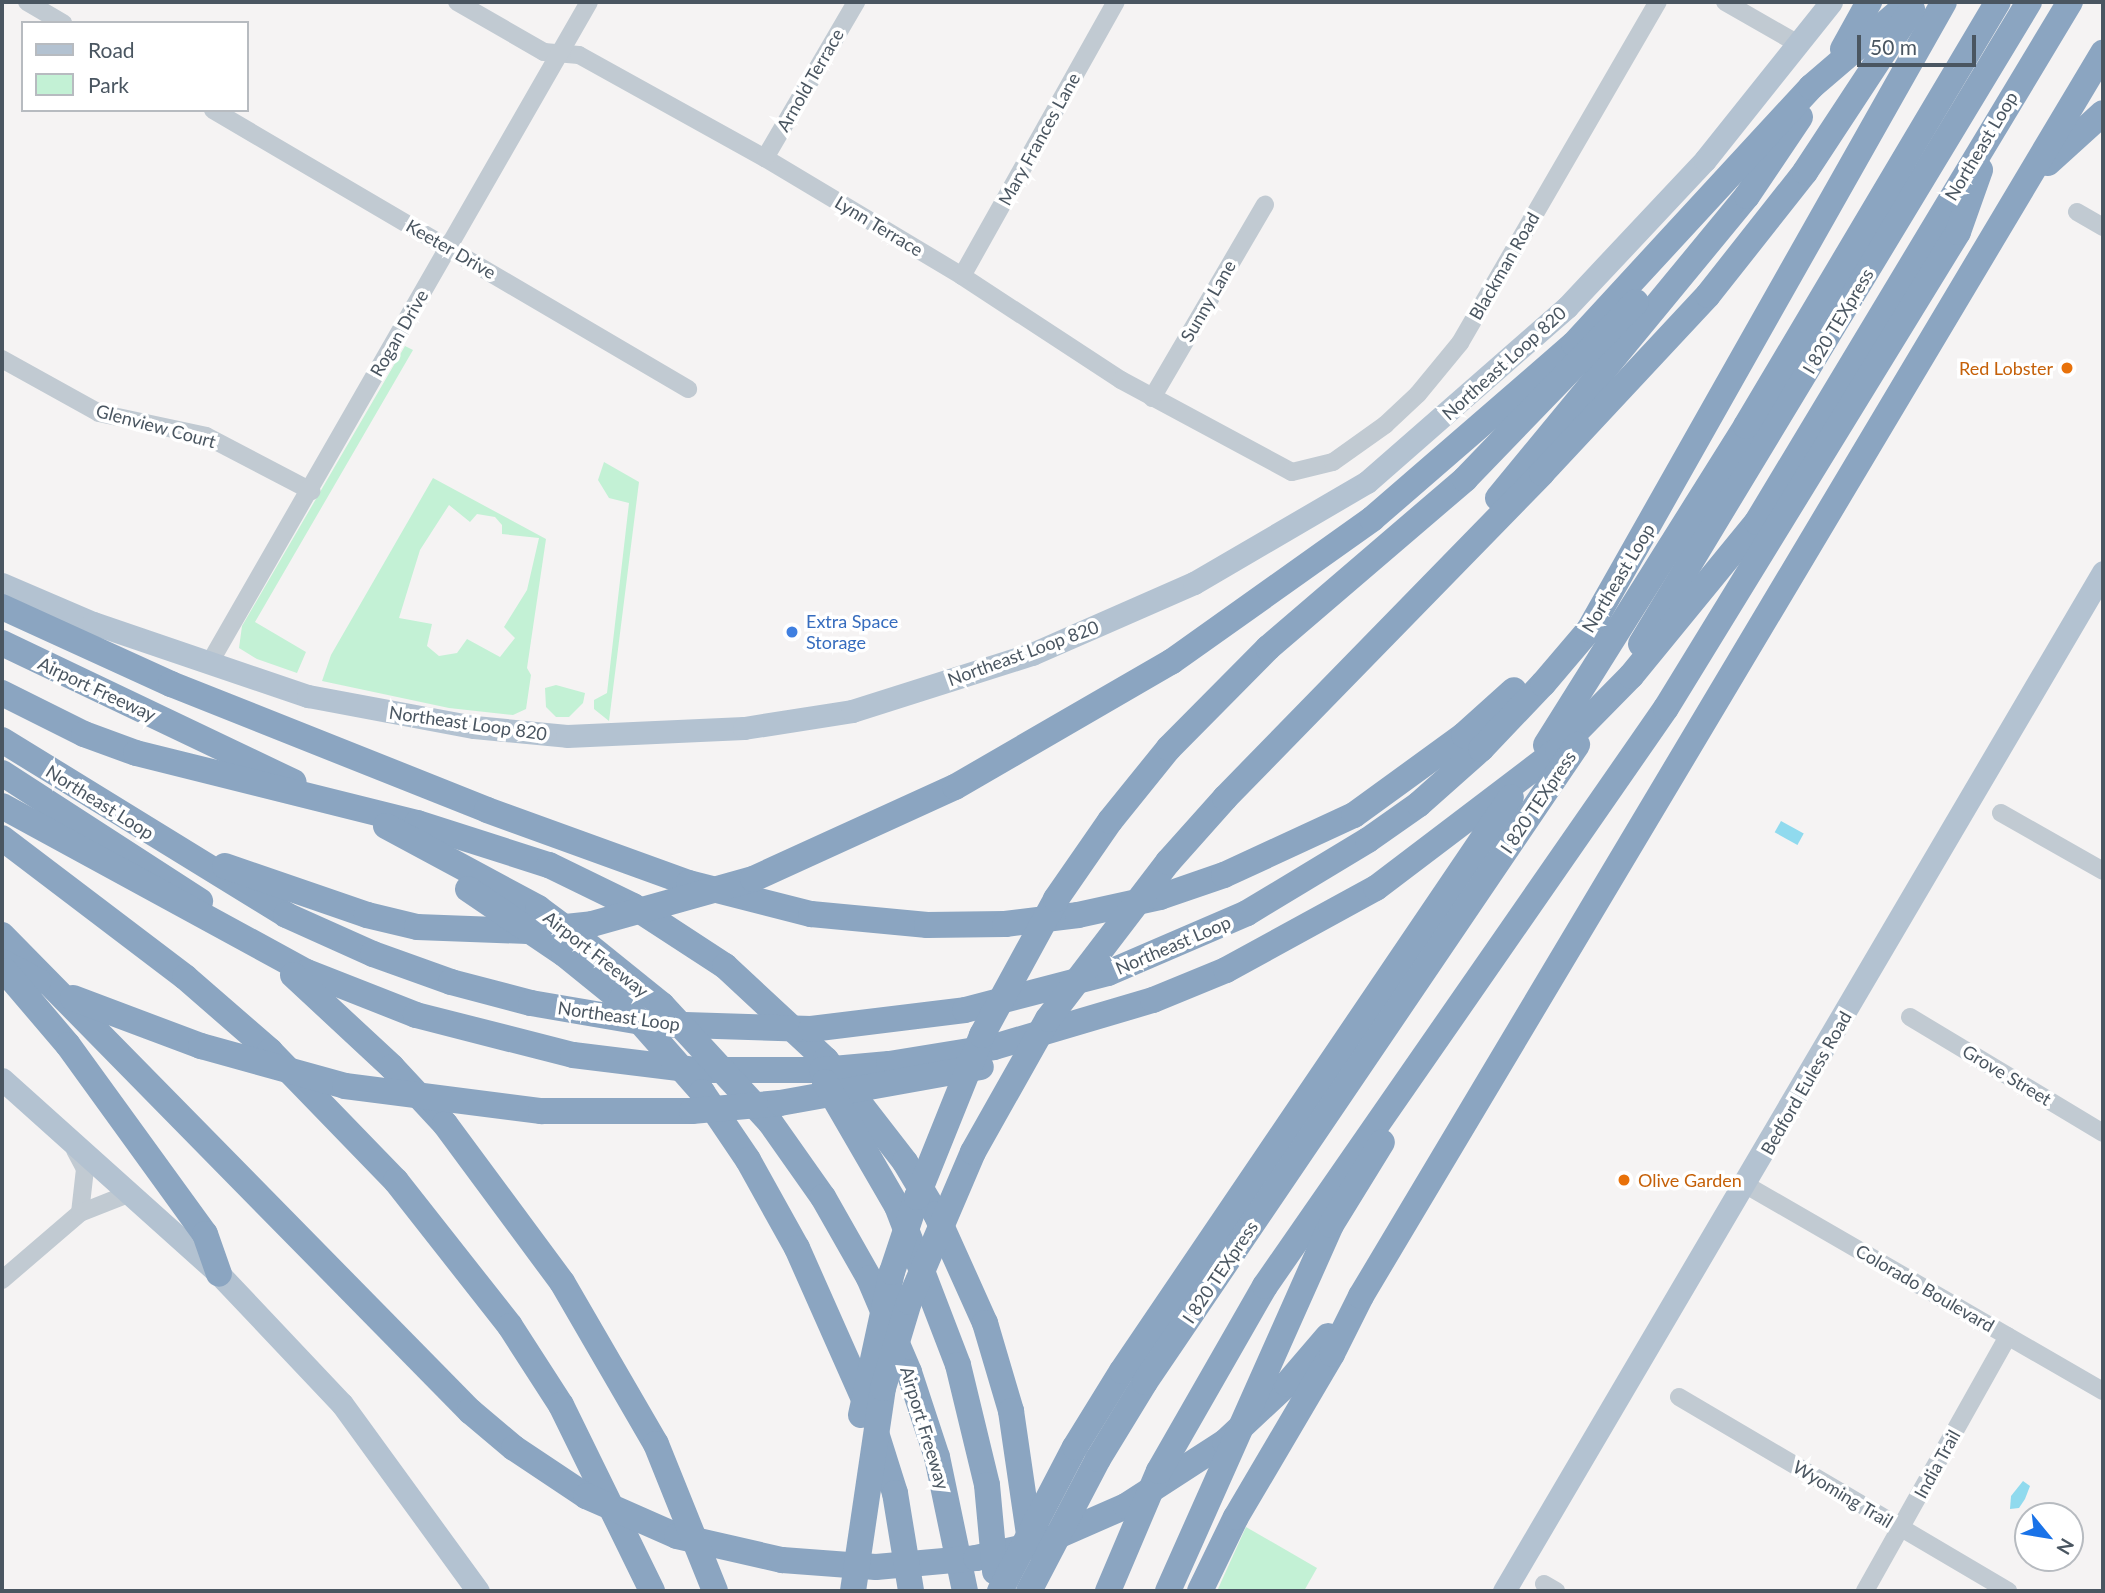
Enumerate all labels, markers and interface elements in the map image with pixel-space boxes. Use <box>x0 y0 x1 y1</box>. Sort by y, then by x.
legend <box>21 21 248 112</box>
scale bar <box>1860 21 1979 65</box>
street label: Arnold Terrace <box>772 25 848 135</box>
text: 50 m <box>1870 34 1917 59</box>
text: Road <box>88 37 135 62</box>
street label: Mary Frances Lane <box>994 69 1084 209</box>
text: Park <box>88 72 129 97</box>
street label: Northeast Loop <box>1940 88 2022 204</box>
street label: Lynn Terrace <box>831 191 927 261</box>
street label: Blackman Road <box>1464 208 1544 324</box>
street label: Keeter Drive <box>402 215 500 283</box>
street label: Sunny Lane <box>1176 256 1240 346</box>
street label: I 820 TEXpress <box>1798 264 1878 378</box>
street label: Rogan Drive <box>365 286 433 380</box>
street label: Northeast Loop 820 <box>1438 302 1570 424</box>
place label: Red Lobster <box>1959 357 2053 379</box>
marker: Red Lobster <box>2059 360 2075 376</box>
street label: Glenview Court <box>94 400 218 452</box>
street label: Northeast Loop <box>1577 520 1659 636</box>
place label: Extra Space Storage <box>806 611 898 654</box>
street label: Northeast Loop 820 <box>945 616 1101 690</box>
marker: Extra Space Storage <box>784 624 800 640</box>
street label: Airport Freeway <box>35 652 159 726</box>
street label: Northeast Loop 820 <box>388 701 548 745</box>
street label: I 820 TEXpress <box>1496 746 1580 858</box>
street label: Northeast Loop <box>42 760 158 844</box>
street label: Airport Freeway <box>539 906 653 1002</box>
street label: Northeast Loop <box>1112 911 1234 979</box>
street label: Northeast Loop <box>557 997 681 1035</box>
street label: Bedford Euless Road <box>1756 1007 1856 1159</box>
street label: Grove Street <box>1959 1040 2055 1110</box>
place label: Olive Garden <box>1638 1169 1742 1191</box>
marker: Olive Garden <box>1616 1172 1632 1188</box>
street label: I 820 TEXpress <box>1178 1216 1262 1328</box>
street label: Colorado Boulevard <box>1852 1240 1998 1336</box>
street label: Airport Freeway <box>896 1364 954 1492</box>
street label: India Trail <box>1909 1426 1965 1502</box>
street label: Wyoming Trail <box>1789 1456 1897 1532</box>
north arrow <box>2014 1502 2084 1572</box>
text: N <box>2052 1535 2080 1559</box>

